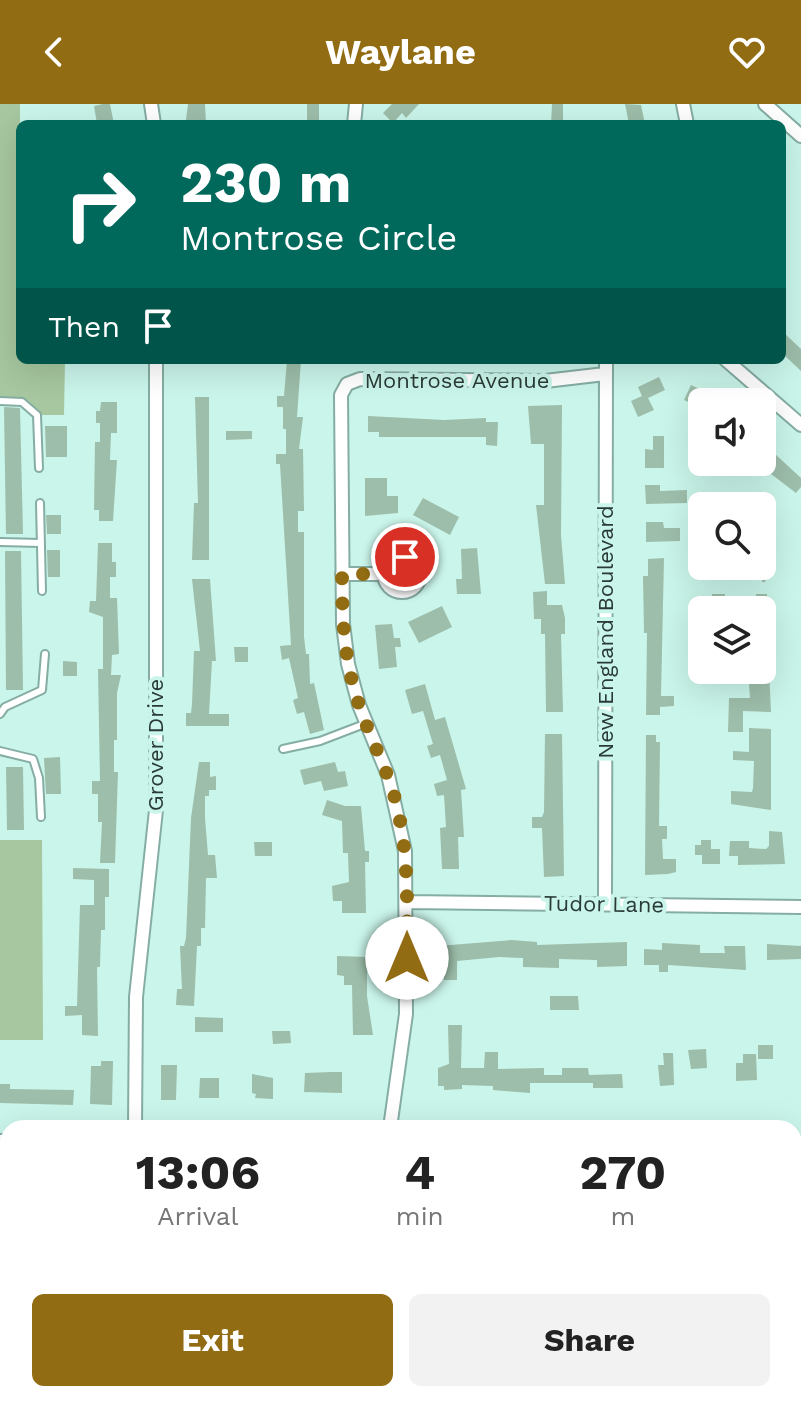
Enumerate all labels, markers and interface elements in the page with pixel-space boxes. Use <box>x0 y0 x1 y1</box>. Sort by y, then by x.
icon: back <box>32 30 76 74</box>
icon: heart <box>725 30 769 74</box>
text: Waylane <box>325 31 476 73</box>
text: 230 m <box>180 150 351 216</box>
icon: right <box>48 152 152 256</box>
text: Montrose Circle <box>180 217 457 259</box>
icon: arrive <box>136 304 180 348</box>
text: Then <box>48 309 120 344</box>
street label: Montrose Avenue <box>364 368 550 393</box>
map controls <box>688 388 776 684</box>
button: sound <box>688 388 776 476</box>
button: search <box>688 492 776 580</box>
street label: New England Boulevard <box>593 505 618 759</box>
pin <box>371 523 439 591</box>
icon: arrive <box>383 535 427 579</box>
button: layers <box>688 596 776 684</box>
street label: Grover Drive <box>143 679 168 811</box>
street label: Tudor Lane <box>544 890 664 918</box>
position arrow <box>365 916 449 1000</box>
text: 13:06 <box>136 1144 260 1201</box>
text: 4 <box>404 1144 435 1201</box>
text: 270 <box>580 1144 666 1201</box>
text: Arrival <box>157 1201 239 1231</box>
text: min <box>396 1201 444 1231</box>
text: m <box>610 1201 635 1231</box>
button: Exit <box>32 1294 393 1386</box>
button: Share <box>409 1294 770 1386</box>

